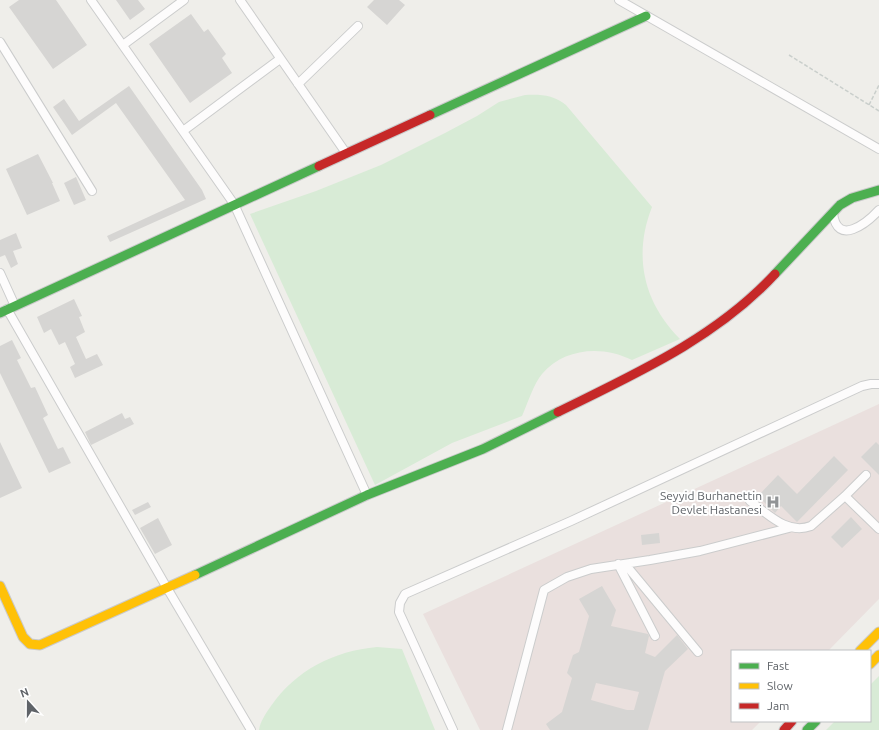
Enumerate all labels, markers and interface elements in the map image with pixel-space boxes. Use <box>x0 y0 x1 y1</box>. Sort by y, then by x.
place label: Seyyid Burhanettin Devlet Hastanesi <box>660 489 762 516</box>
hospital icon: Seyyid Burhanettin Devlet Hastanesi <box>765 494 781 510</box>
legend <box>731 650 871 722</box>
text: Fast <box>767 659 789 672</box>
text: Slow <box>767 679 793 692</box>
north arrow <box>8 682 48 722</box>
text: N <box>18 686 30 700</box>
text: Jam <box>767 699 789 712</box>

